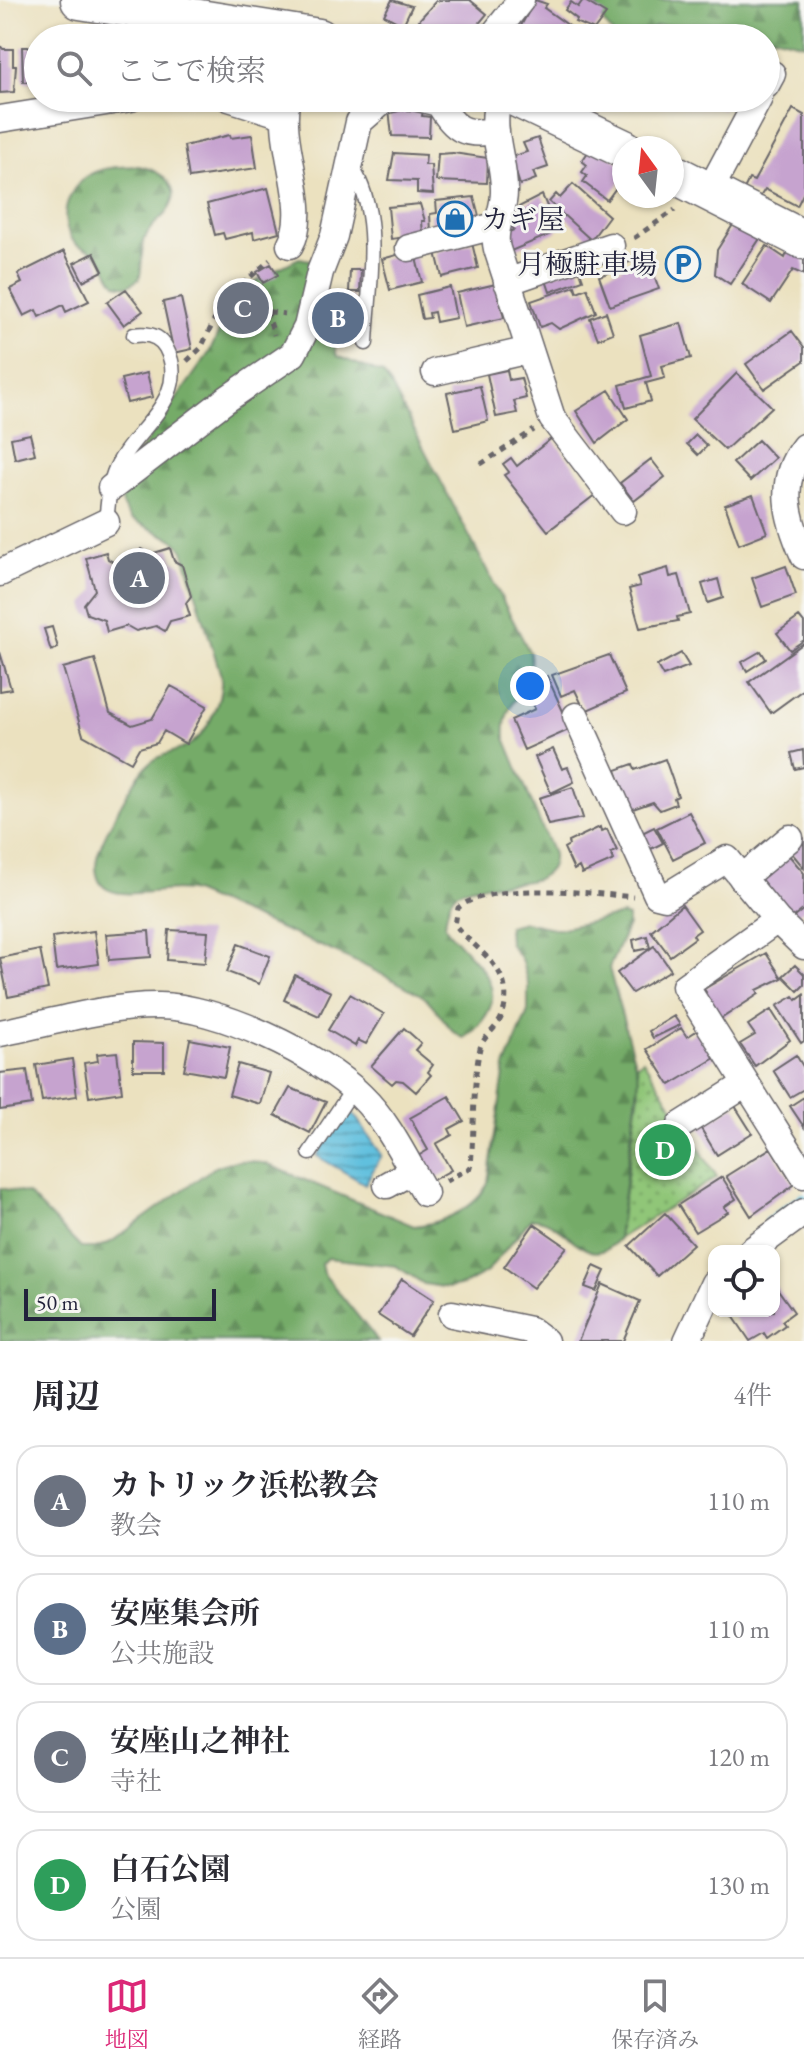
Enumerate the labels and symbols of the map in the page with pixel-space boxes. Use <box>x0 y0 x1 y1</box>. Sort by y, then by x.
north arrow <box>612 136 684 208</box>
shop icon: カギ屋 <box>436 200 474 238</box>
place label: カギ屋 <box>481 201 565 237</box>
parking icon: 月極駐車場 <box>664 245 702 283</box>
place label: 月極駐車場 <box>517 246 657 282</box>
pin: C <box>217 278 269 338</box>
pin: B <box>312 288 364 348</box>
pin: A <box>113 548 165 608</box>
your location <box>510 666 550 706</box>
pin: D <box>639 1120 691 1180</box>
scale bar <box>24 1285 216 1321</box>

